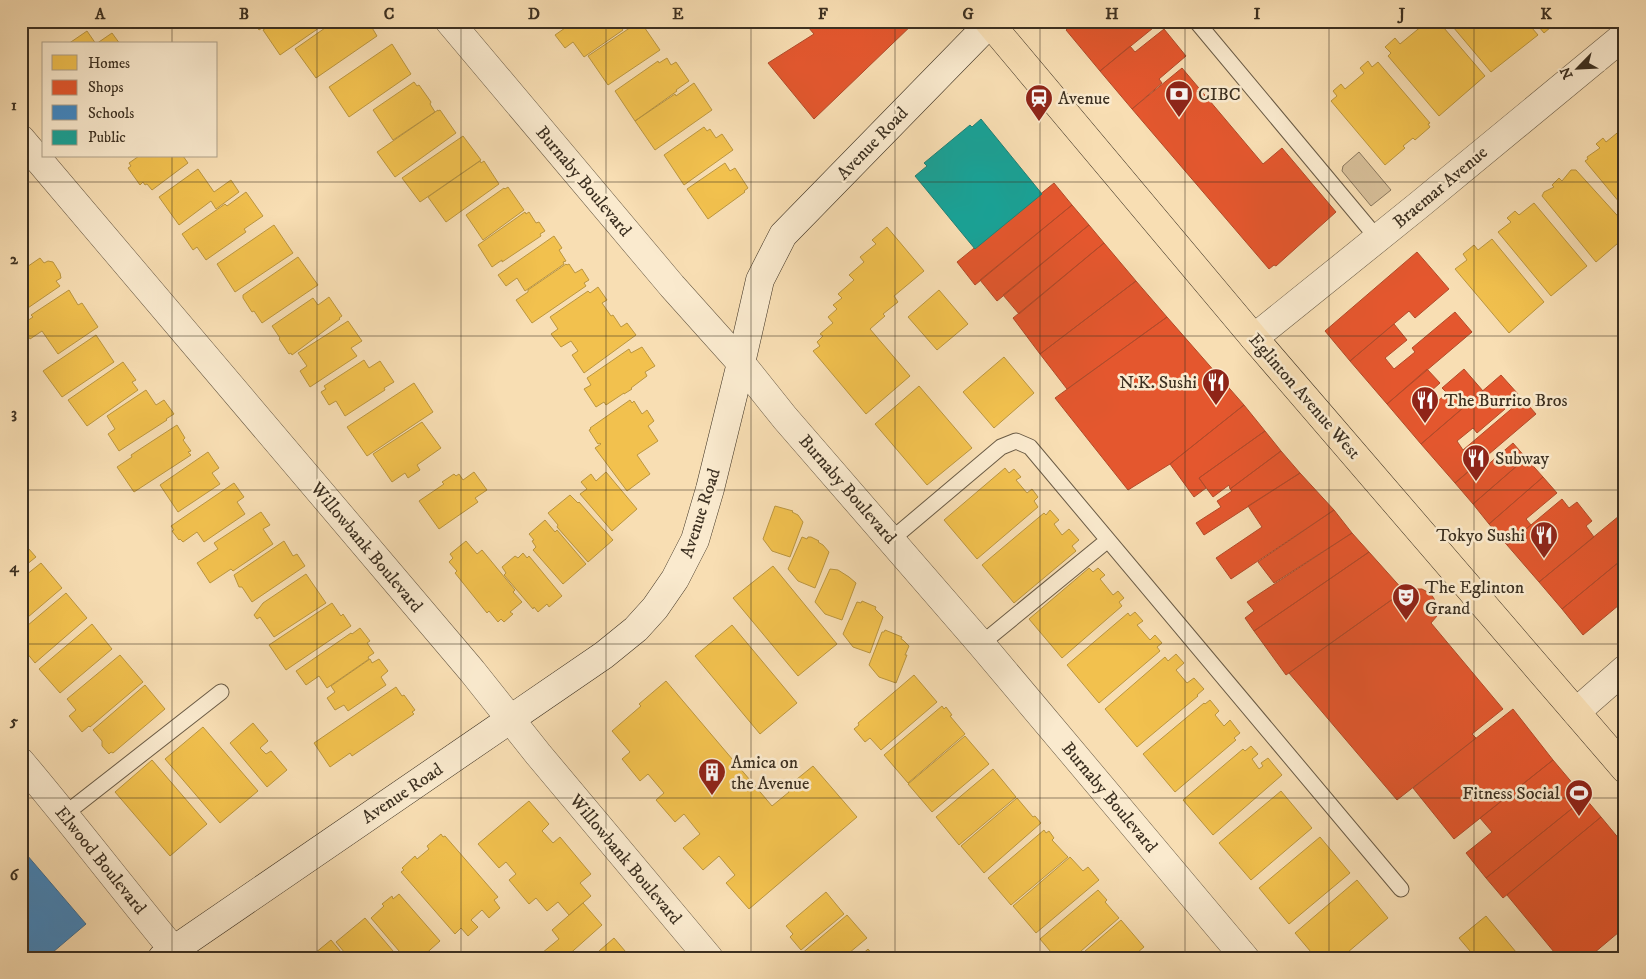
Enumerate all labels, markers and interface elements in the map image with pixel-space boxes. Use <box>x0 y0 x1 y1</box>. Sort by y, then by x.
text: A <box>94 4 106 24</box>
text: B <box>239 4 249 24</box>
text: C <box>384 4 394 24</box>
text: D <box>528 4 540 24</box>
text: E <box>672 4 684 24</box>
text: F <box>818 4 828 24</box>
text: G <box>962 4 974 24</box>
text: H <box>1105 4 1119 24</box>
text: I <box>1254 4 1261 24</box>
text: J <box>1397 4 1406 24</box>
text: K <box>1540 4 1552 24</box>
legend <box>42 42 218 158</box>
north arrow <box>1554 42 1604 92</box>
text: Homes <box>88 54 130 73</box>
text: N <box>1556 64 1578 82</box>
text: Shops <box>88 78 124 97</box>
bank icon: CIBC <box>1164 79 1194 118</box>
station icon: Avenue <box>1024 83 1054 122</box>
place label: CIBC <box>1198 84 1241 106</box>
place label: Avenue <box>1058 88 1110 110</box>
text: 1 <box>11 95 17 115</box>
street label: Avenue Road <box>832 103 913 185</box>
text: Schools <box>88 104 134 123</box>
street label: Burnaby Boulevard <box>531 122 636 241</box>
text: Public <box>88 128 126 147</box>
street label: Braemar Avenue <box>1389 142 1492 234</box>
text: 2 <box>10 249 19 269</box>
street label: Eglinton Avenue West <box>1244 329 1365 464</box>
restaurant icon: N.K. Sushi <box>1201 367 1231 406</box>
place label: N.K. Sushi <box>1119 372 1197 394</box>
restaurant icon: The Burrito Bros <box>1410 385 1440 424</box>
place label: The Burrito Bros <box>1444 390 1568 412</box>
text: 3 <box>11 403 17 423</box>
street label: Burnaby Boulevard <box>794 431 901 549</box>
restaurant icon: Subway <box>1461 443 1491 482</box>
place label: Subway <box>1495 448 1550 470</box>
street label: Avenue Road <box>676 466 726 561</box>
street label: Willowbank Boulevard <box>305 477 427 617</box>
restaurant icon: Tokyo Sushi <box>1529 520 1559 559</box>
place label: Tokyo Sushi <box>1436 525 1525 547</box>
text: 4 <box>8 557 19 577</box>
place label: The Eglinton Grand <box>1425 577 1525 620</box>
theatre icon: The Eglinton Grand <box>1391 582 1421 621</box>
text: 5 <box>9 711 18 731</box>
street label: Burnaby Boulevard <box>1057 738 1162 857</box>
place label: Amica on the Avenue <box>731 752 809 795</box>
building icon: Amica on the Avenue <box>697 757 727 796</box>
street label: Avenue Road <box>358 759 447 829</box>
sports icon: Fitness Social <box>1564 778 1594 817</box>
place label: Fitness Social <box>1462 783 1561 805</box>
street label: Willowbank Boulevard <box>564 789 686 929</box>
street label: Elwood Boulevard <box>50 802 151 919</box>
text: 6 <box>10 865 20 885</box>

